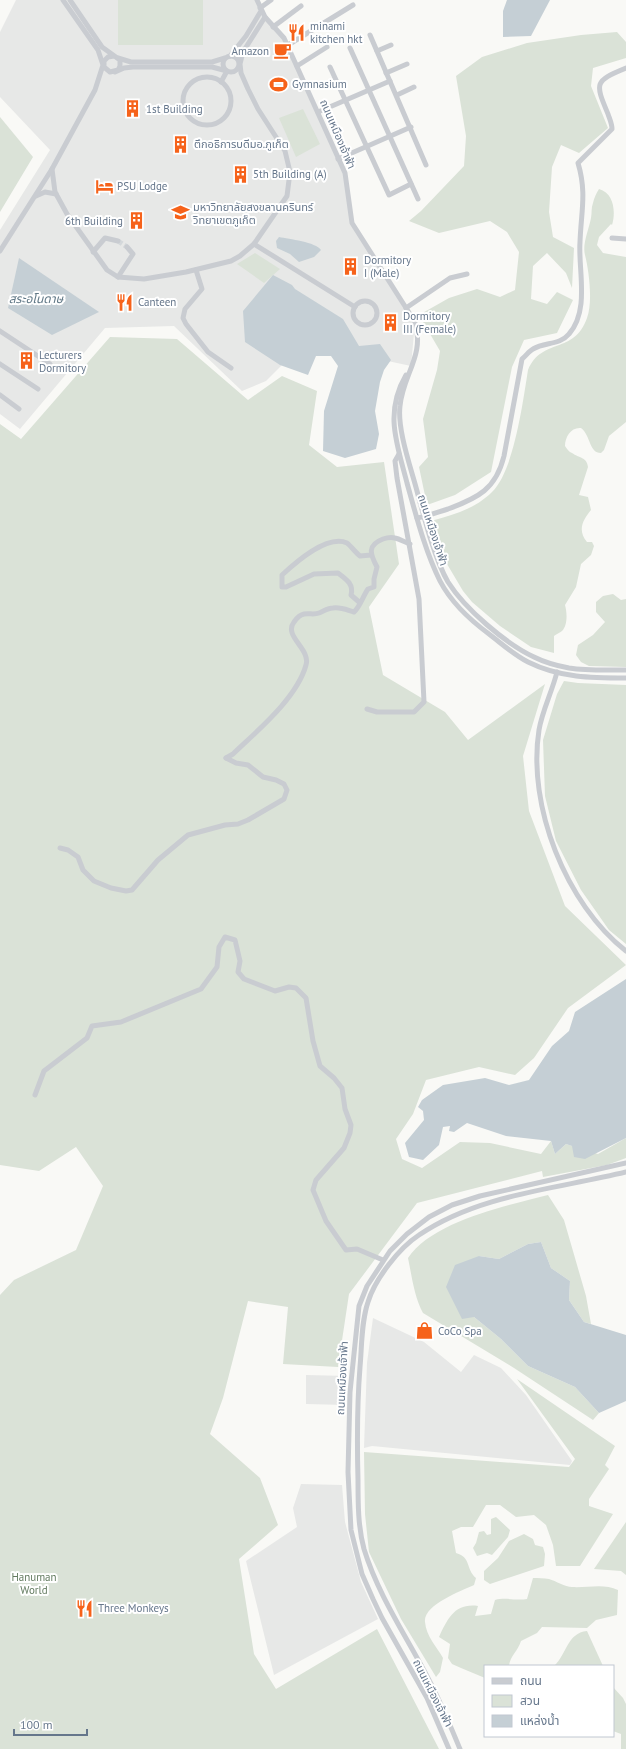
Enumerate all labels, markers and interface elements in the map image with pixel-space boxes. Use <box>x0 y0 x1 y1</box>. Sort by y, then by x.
place label: minami kitchen hkt <box>310 19 363 46</box>
restaurant icon: minami kitchen hkt <box>287 22 307 42</box>
cafe icon: Amazon <box>272 41 292 61</box>
place label: Amazon <box>232 44 269 58</box>
sports icon: Gymnasium <box>269 74 289 94</box>
place label: Gymnasium <box>292 77 347 91</box>
street label: ถนนเหมืองเจ้าฟ้า <box>317 97 359 171</box>
building icon: 1st Building <box>123 99 143 119</box>
place label: 1st Building <box>146 102 203 116</box>
building icon: ตึกอธิการบดีมอ.ภูเก็ต <box>171 134 191 154</box>
place label: ตึกอธิการบดีมอ.ภูเก็ต <box>194 137 289 151</box>
building icon: 5th Building (A) <box>230 164 250 184</box>
place label: 5th Building (A) <box>253 167 327 181</box>
hotel icon: PSU Lodge <box>94 176 114 196</box>
place label: PSU Lodge <box>117 179 168 193</box>
place label: มหาวิทยาลัยสงขลานครินทร์ วิทยาเขตภูเก็ต <box>193 200 314 227</box>
school or university icon: มหาวิทยาลัยสงขลานครินทร์ วิทยาเขตภูเก็ต <box>170 203 190 223</box>
building icon: 6th Building <box>126 211 146 231</box>
place label: 6th Building <box>65 214 123 228</box>
place label: Dormitory I (Male) <box>364 253 412 280</box>
building icon: Dormitory I (Male) <box>341 256 361 276</box>
water label: สระอโนดาษ <box>9 291 65 306</box>
restaurant icon: Canteen <box>115 292 135 312</box>
place label: Canteen <box>138 295 176 309</box>
place label: Dormitory III (Female) <box>403 309 456 336</box>
building icon: Dormitory III (Female) <box>380 312 400 332</box>
place label: Lecturers Dormitory <box>39 348 87 375</box>
building icon: Lecturers Dormitory <box>16 351 36 371</box>
street label: ถนนเหมืองเจ้าฟ้า <box>415 493 451 567</box>
shop icon: CoCo Spa <box>415 1321 435 1341</box>
place label: CoCo Spa <box>438 1324 482 1338</box>
street label: ถนนเหมืองเจ้าฟ้า <box>333 1341 351 1415</box>
park label: Hanuman World <box>11 1570 57 1597</box>
restaurant icon: Three Monkeys <box>75 1598 95 1618</box>
place label: Three Monkeys <box>98 1601 169 1615</box>
street label: ถนนเหมืองเจ้าฟ้า <box>410 1657 456 1729</box>
legend <box>484 1665 614 1737</box>
text: ถนน <box>520 1673 542 1688</box>
text: สวน <box>520 1693 540 1708</box>
scale bar <box>14 1711 87 1737</box>
text: แหล่งน้ำ <box>520 1712 559 1728</box>
text: 100 m <box>20 1717 53 1732</box>

